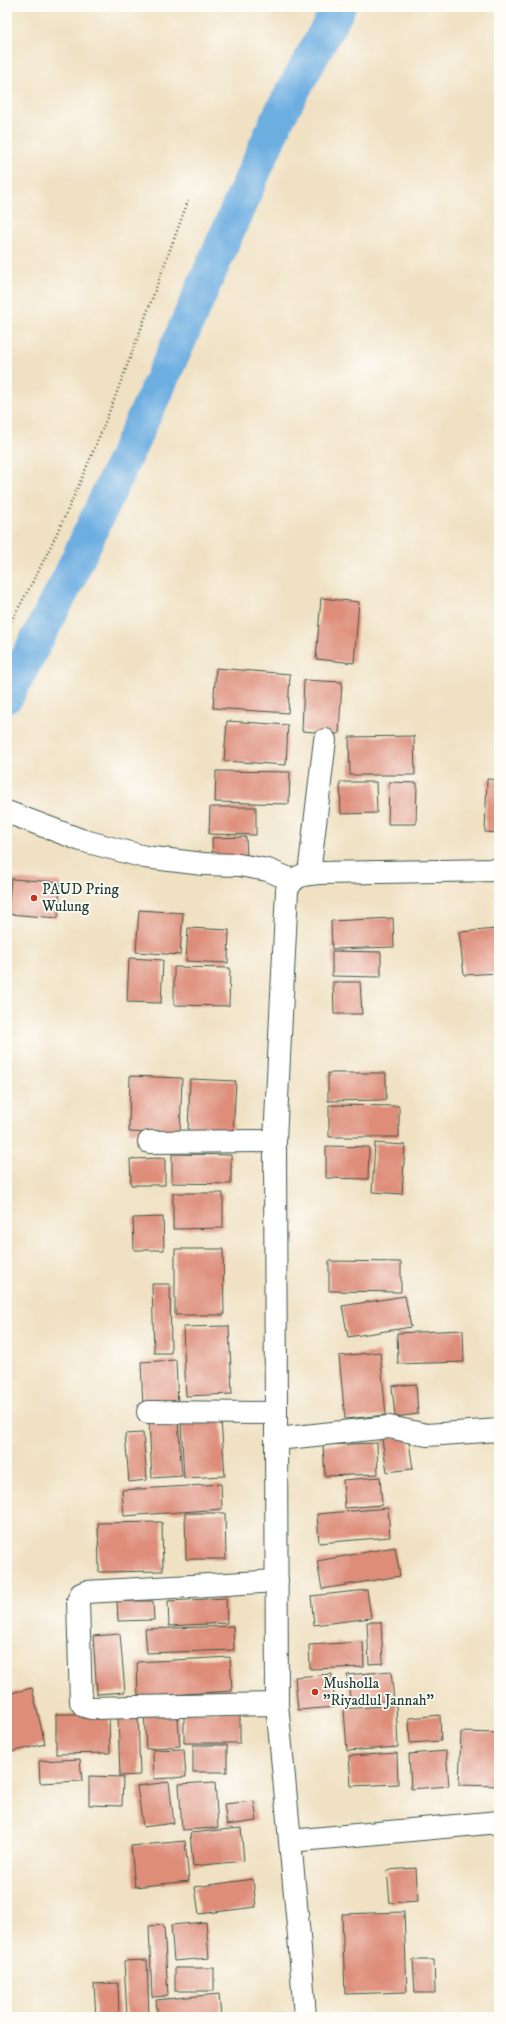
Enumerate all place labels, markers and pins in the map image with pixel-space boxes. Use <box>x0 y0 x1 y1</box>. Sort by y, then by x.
place label: PAUD Pring Wulung <box>41 880 120 916</box>
marker: PAUD Pring Wulung <box>29 893 39 903</box>
place label: Musholla "Riyadlul Jannah" <box>323 1674 434 1710</box>
marker: Musholla "Riyadlul Jannah" <box>310 1687 320 1697</box>

